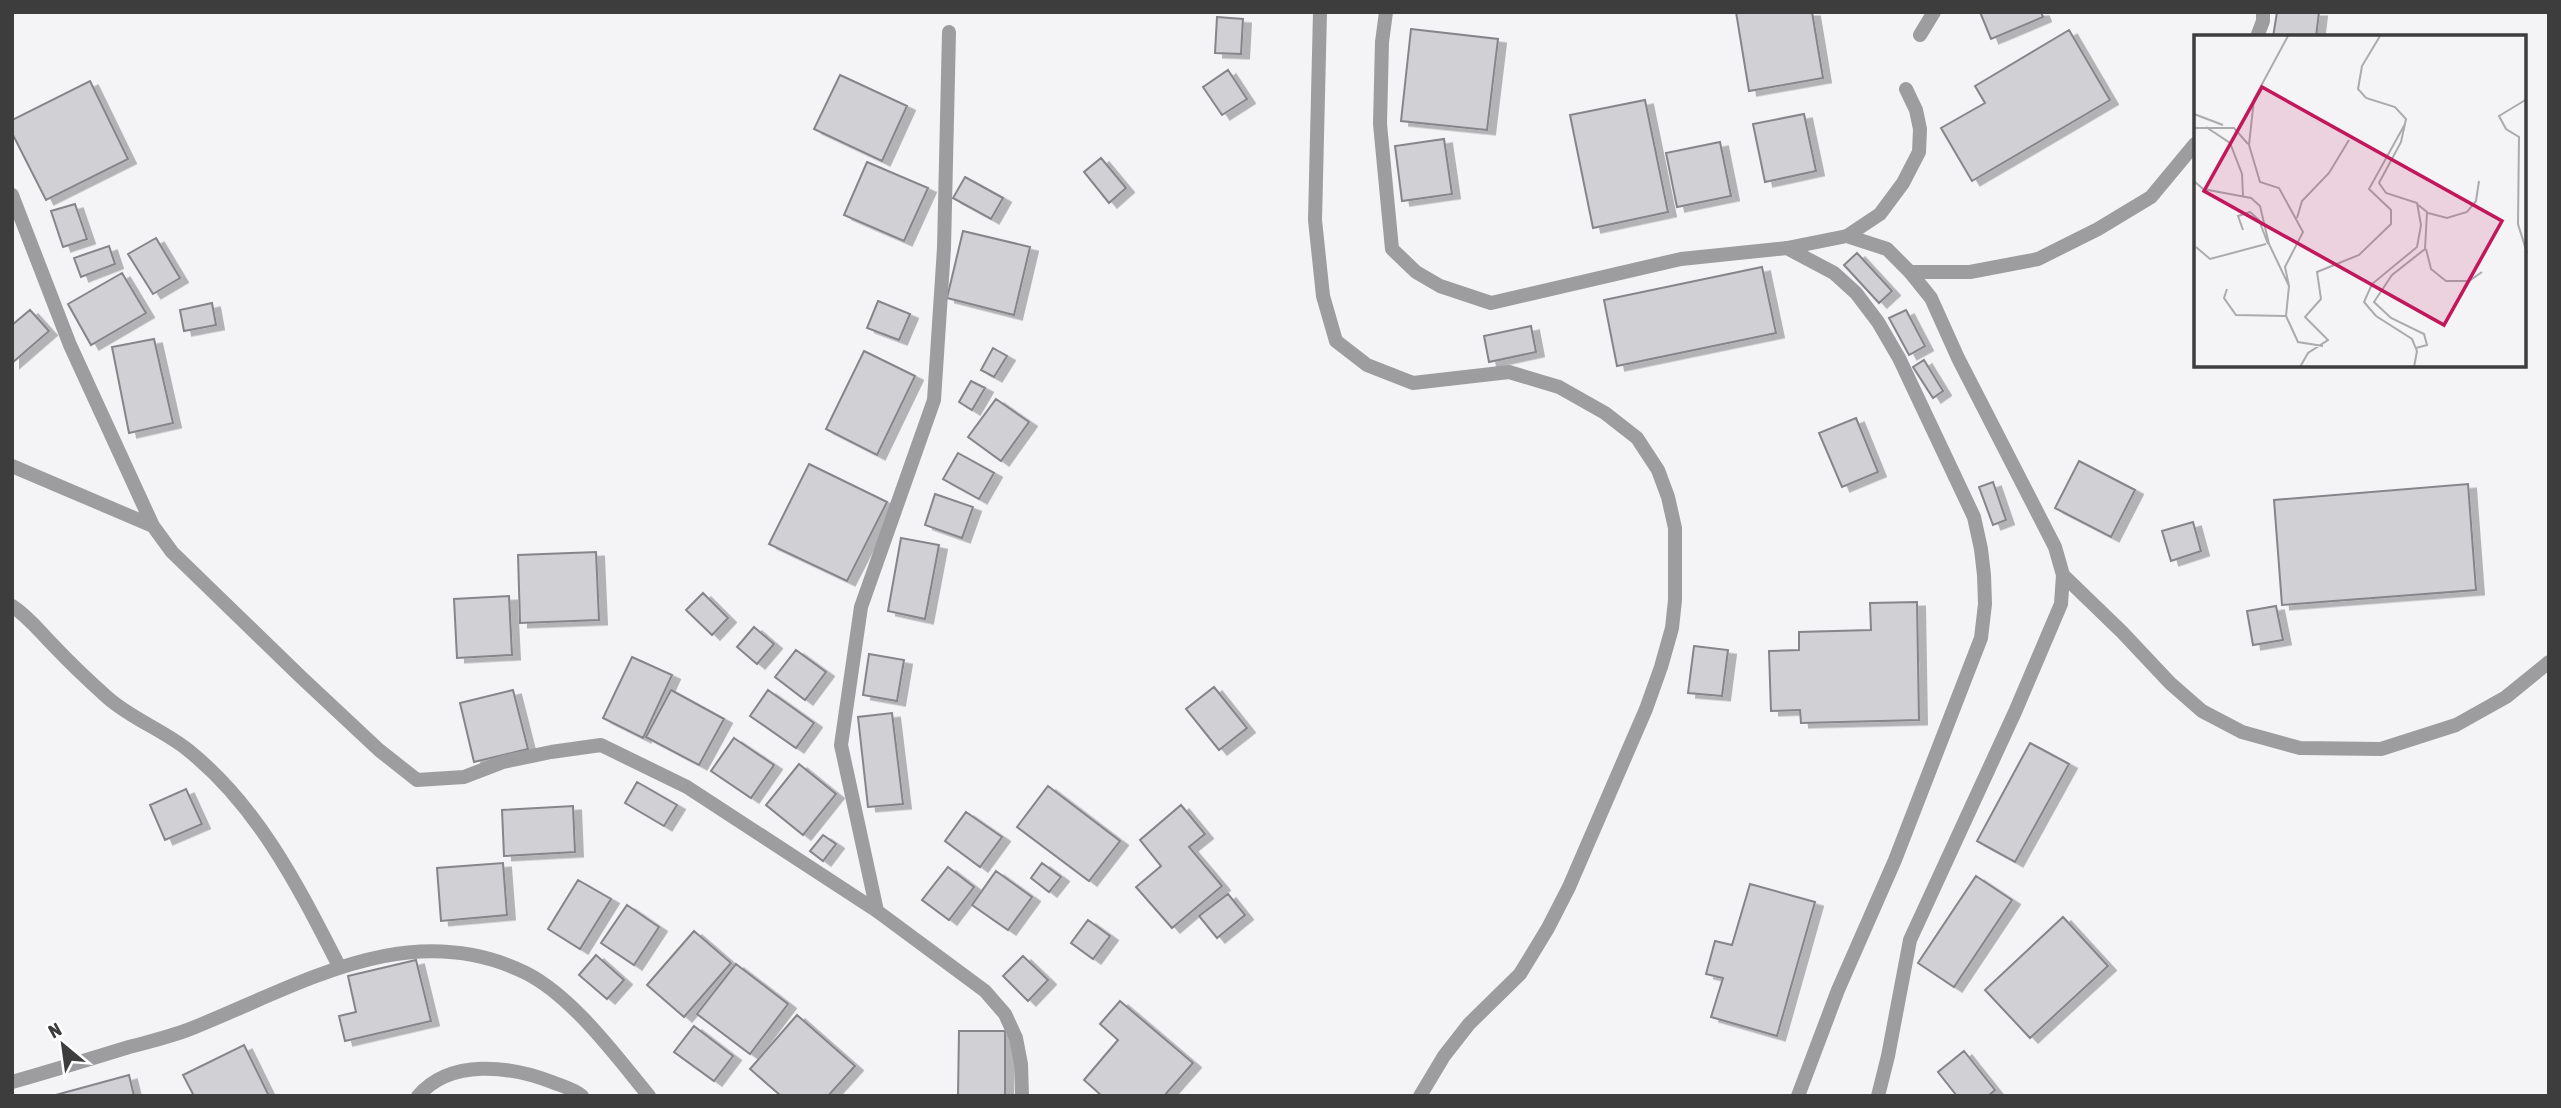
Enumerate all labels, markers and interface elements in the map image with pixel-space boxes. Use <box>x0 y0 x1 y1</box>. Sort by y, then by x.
inset map <box>2194 35 2526 368</box>
north arrow <box>28 1010 98 1080</box>
text: N <box>45 1018 65 1042</box>

